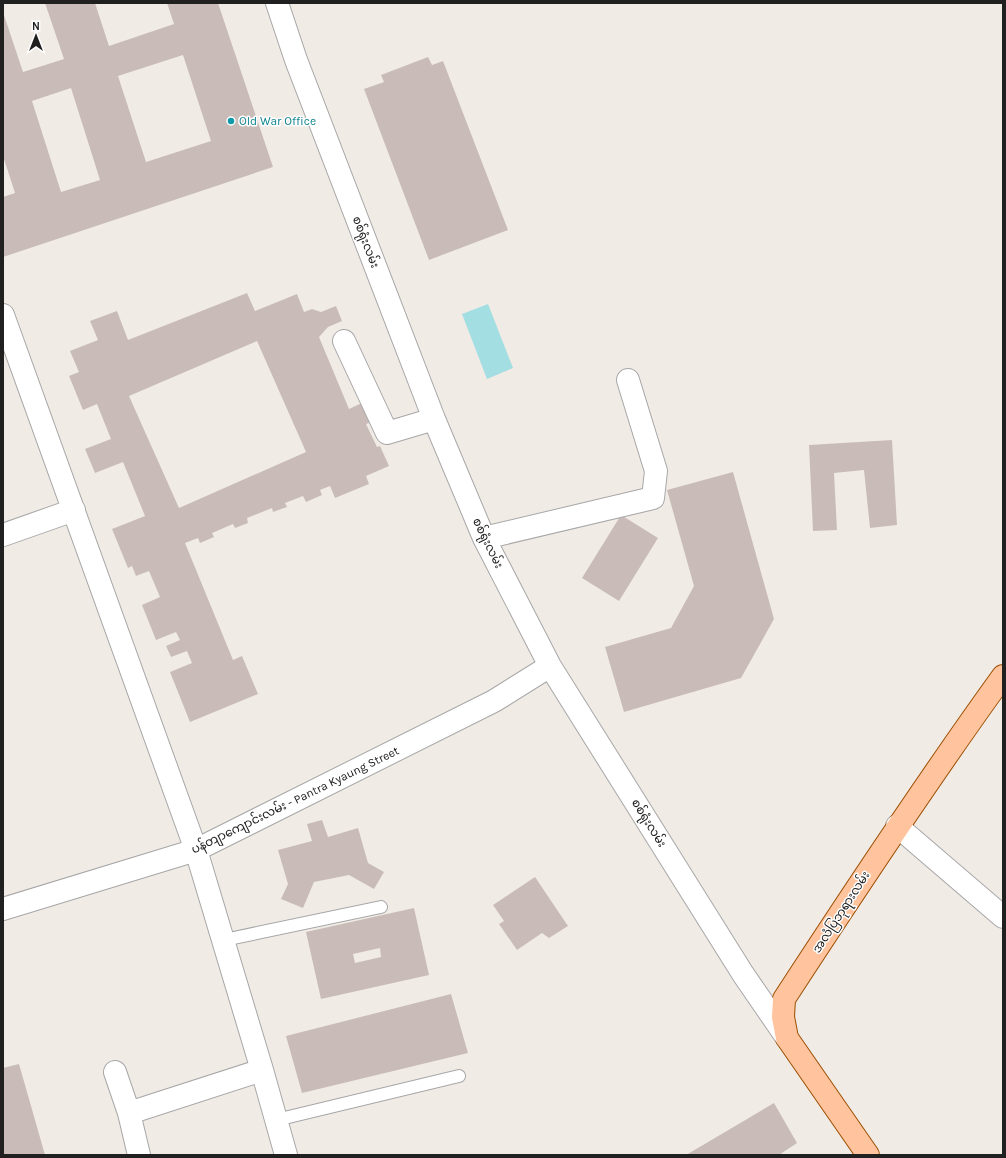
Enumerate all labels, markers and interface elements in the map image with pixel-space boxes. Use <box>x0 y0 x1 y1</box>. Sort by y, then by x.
north arrow <box>16 16 56 56</box>
text: N <box>32 20 40 33</box>
place label: Old War Office <box>239 114 316 128</box>
marker: Old War Office <box>226 116 236 126</box>
street label: စစ်ရုံးလမ်း <box>347 213 384 271</box>
street label: စစ်ရုံးလမ်း <box>467 515 508 572</box>
street label: ပန်တျာကျောင်းလမ်း - Pantra Kyaung Street <box>188 741 403 859</box>
street label: စစ်ရုံးလမ်း <box>626 795 671 851</box>
street label: အလံပြဘုရားလမ်း <box>808 868 875 957</box>

